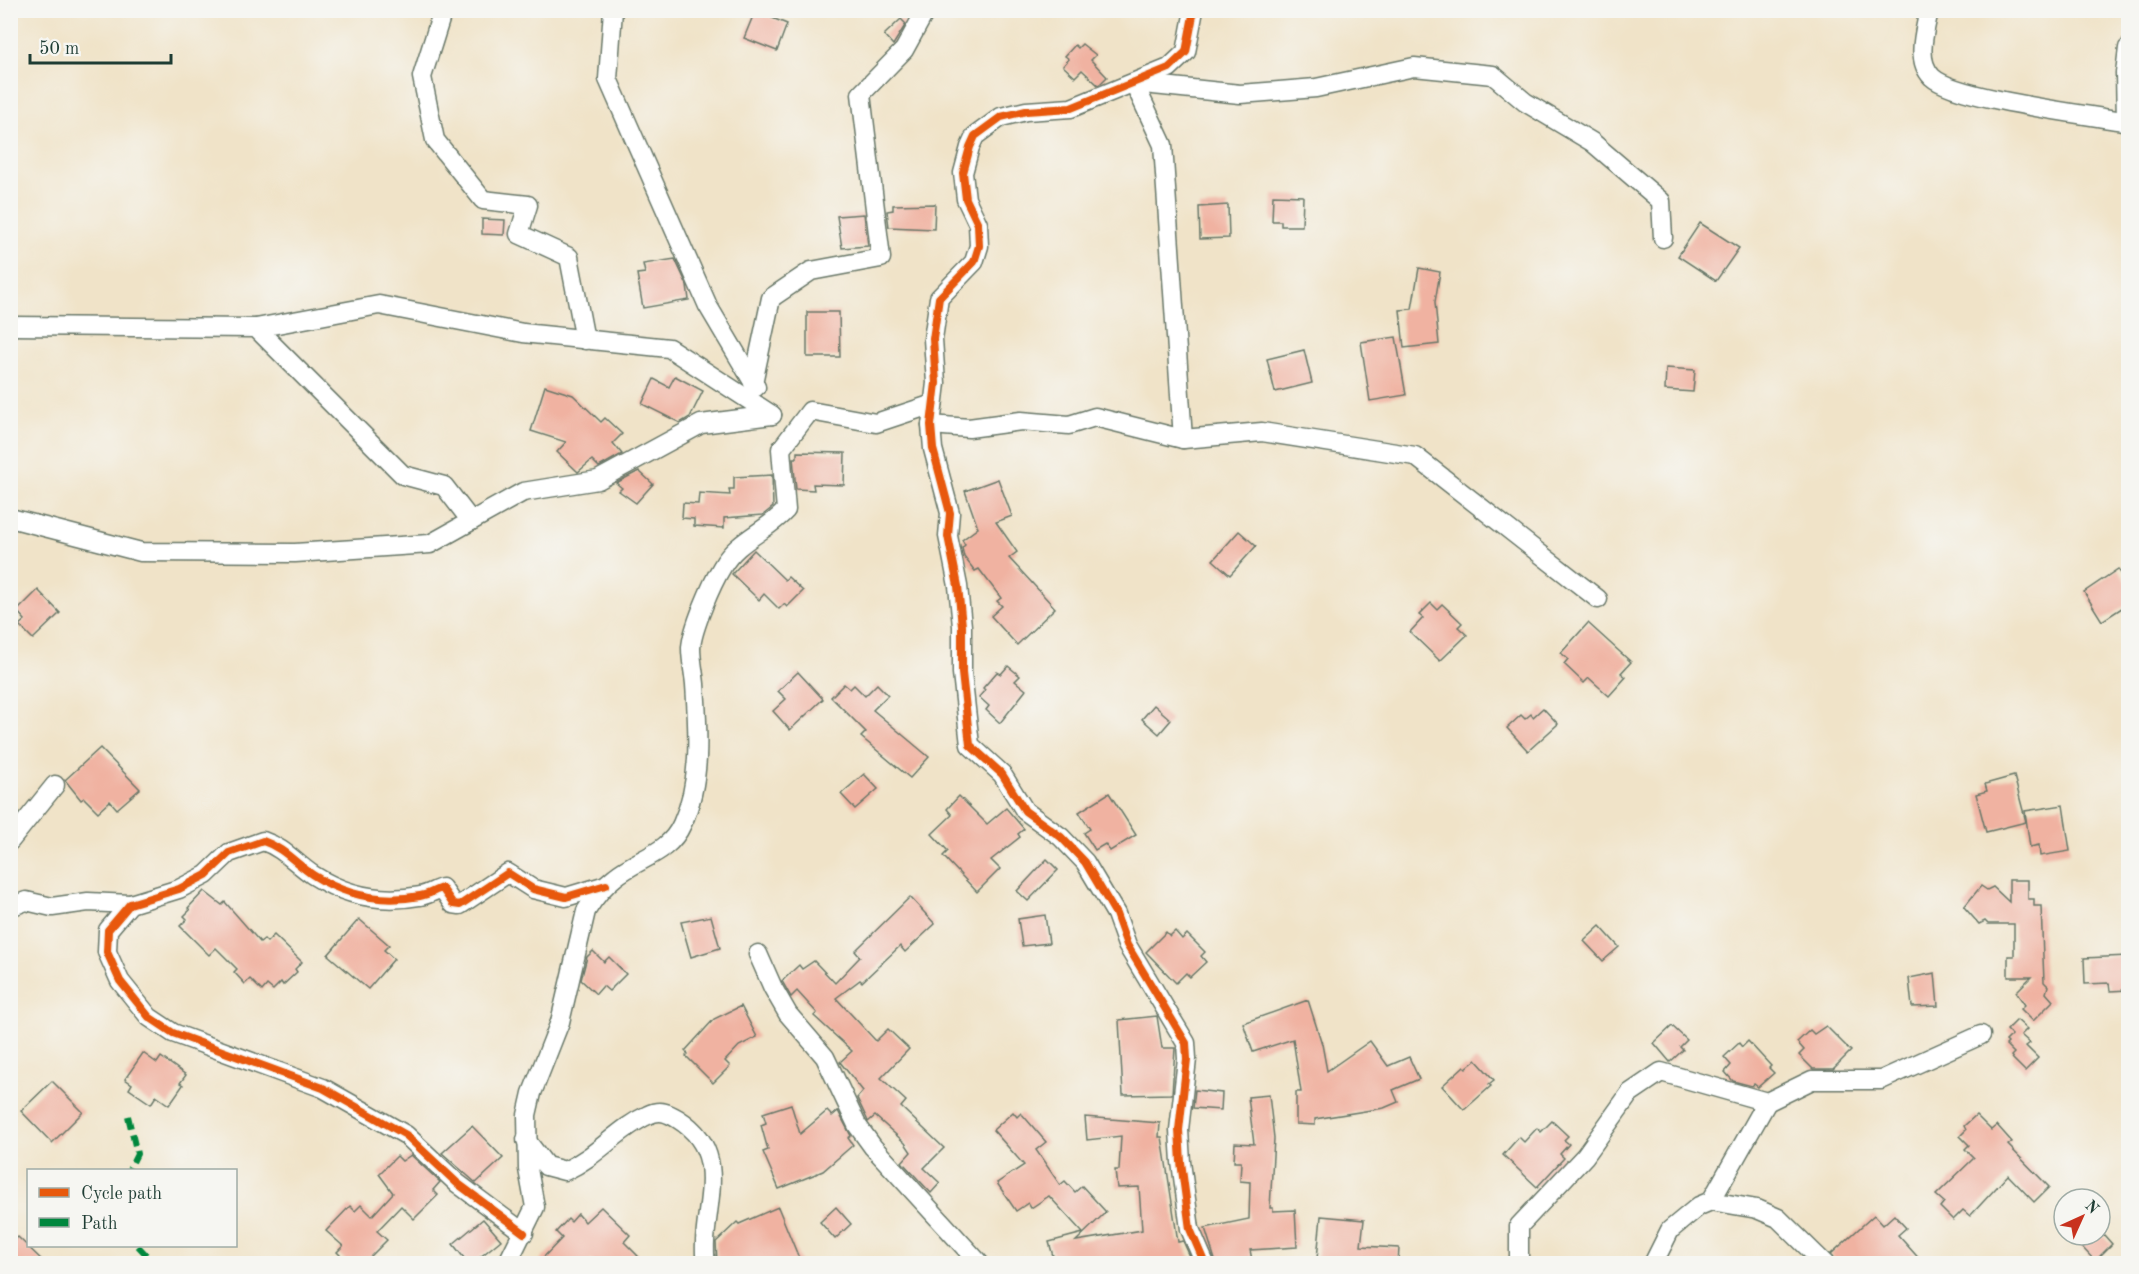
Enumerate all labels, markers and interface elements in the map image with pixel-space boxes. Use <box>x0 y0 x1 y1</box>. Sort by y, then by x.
scale bar <box>30 27 171 65</box>
text: 50 m <box>39 40 79 58</box>
legend <box>27 1169 237 1247</box>
text: Cycle path <box>81 1185 162 1203</box>
north arrow <box>2052 1187 2112 1247</box>
text: N <box>2081 1198 2102 1218</box>
text: Path <box>81 1215 118 1233</box>

